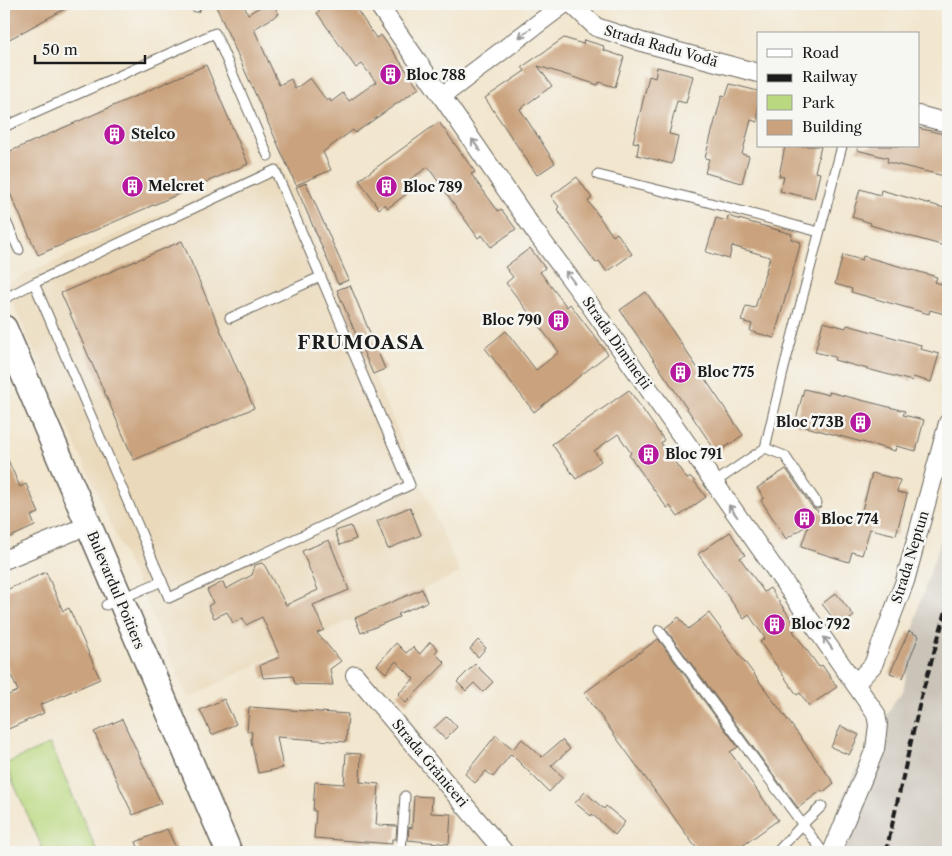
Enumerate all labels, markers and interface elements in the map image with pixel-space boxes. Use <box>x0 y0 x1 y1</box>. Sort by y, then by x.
street label: Strada Radu Vodă <box>602 21 720 71</box>
one-way arrow <box>519 28 532 39</box>
scale bar <box>35 32 145 64</box>
legend <box>757 32 920 148</box>
text: 50 m <box>42 40 78 59</box>
text: Road <box>802 43 839 62</box>
building icon: Bloc 788 <box>378 63 402 87</box>
place label: Bloc 788 <box>406 66 466 84</box>
text: Railway <box>802 67 858 86</box>
text: Park <box>802 93 836 112</box>
text: Building <box>802 117 862 136</box>
building icon: Stelco <box>103 122 127 146</box>
place label: Stelco <box>131 125 176 143</box>
one-way arrow <box>471 138 481 152</box>
building icon: Melcret <box>120 174 144 198</box>
building icon: Bloc 789 <box>375 175 399 199</box>
place label: Melcret <box>148 177 205 195</box>
place label: Bloc 789 <box>403 178 463 196</box>
one-way arrow <box>565 270 575 284</box>
street label: Strada Dimineții <box>578 293 656 393</box>
building icon: Bloc 790 <box>546 308 570 332</box>
place label: Bloc 790 <box>482 311 542 329</box>
district label: FRUMOASA <box>297 331 425 354</box>
building icon: Bloc 775 <box>669 360 693 384</box>
place label: Bloc 775 <box>697 363 755 381</box>
building icon: Bloc 773B <box>848 410 872 434</box>
place label: Bloc 773B <box>776 413 844 431</box>
building icon: Bloc 791 <box>637 442 661 466</box>
place label: Bloc 791 <box>665 445 723 463</box>
one-way arrow <box>728 505 739 518</box>
building icon: Bloc 774 <box>793 507 817 531</box>
street label: Strada Neptun <box>887 508 933 606</box>
place label: Bloc 774 <box>821 510 879 528</box>
street label: Bulevardul Poitiers <box>83 528 149 652</box>
building icon: Bloc 792 <box>763 612 787 636</box>
place label: Bloc 792 <box>791 615 850 633</box>
one-way arrow <box>823 636 833 650</box>
street label: Strada Grăniceri <box>388 716 472 810</box>

